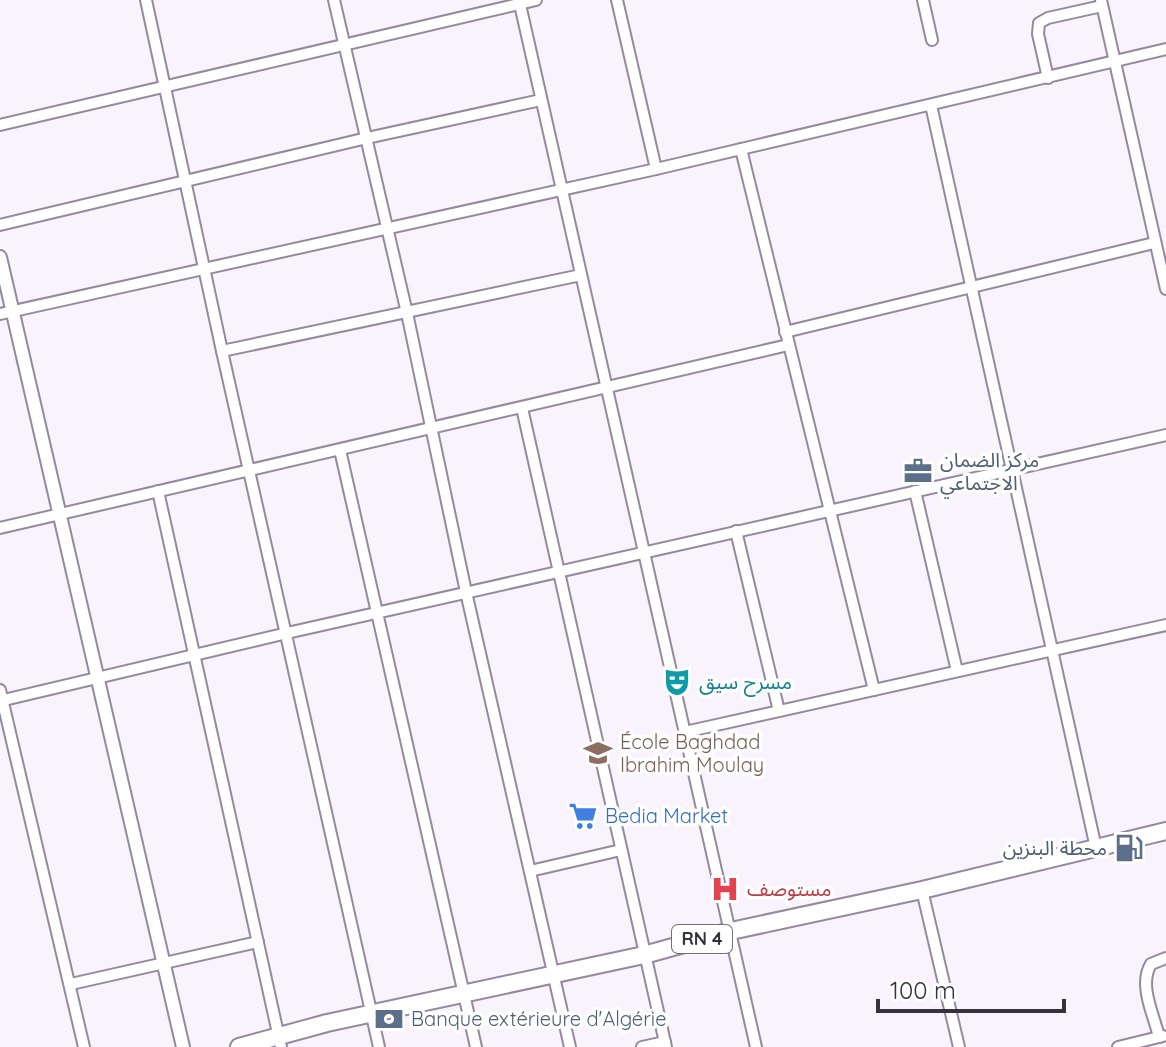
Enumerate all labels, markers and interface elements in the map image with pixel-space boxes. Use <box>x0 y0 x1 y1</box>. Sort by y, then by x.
place label: مركز الضمان الاجتماعي <box>940 447 1039 499</box>
office icon: مركز الضمان الاجتماعي <box>903 456 933 486</box>
theatre icon: مسرح سيق <box>662 667 692 697</box>
place label: مسرح سيق <box>699 669 792 697</box>
place label: École Baghdad Ibrahim Moulay <box>620 729 764 777</box>
school or university icon: École Baghdad Ibrahim Moulay <box>583 738 613 768</box>
supermarket icon: Bedia Market <box>568 801 598 831</box>
place label: Bedia Market <box>605 803 728 828</box>
fuel station icon: محطة البنزين <box>1114 833 1144 863</box>
place label: محطة البنزين <box>1003 835 1107 860</box>
hospital icon: مستوصف <box>710 874 740 904</box>
place label: مستوصف <box>747 876 831 901</box>
road number: RN 4 <box>672 925 732 953</box>
scale bar <box>878 963 1064 1013</box>
text: 100 m <box>890 975 956 1005</box>
bank icon: Banque extérieure d'Algérie <box>374 1004 404 1034</box>
place label: Banque extérieure d'Algérie <box>411 1006 666 1031</box>

